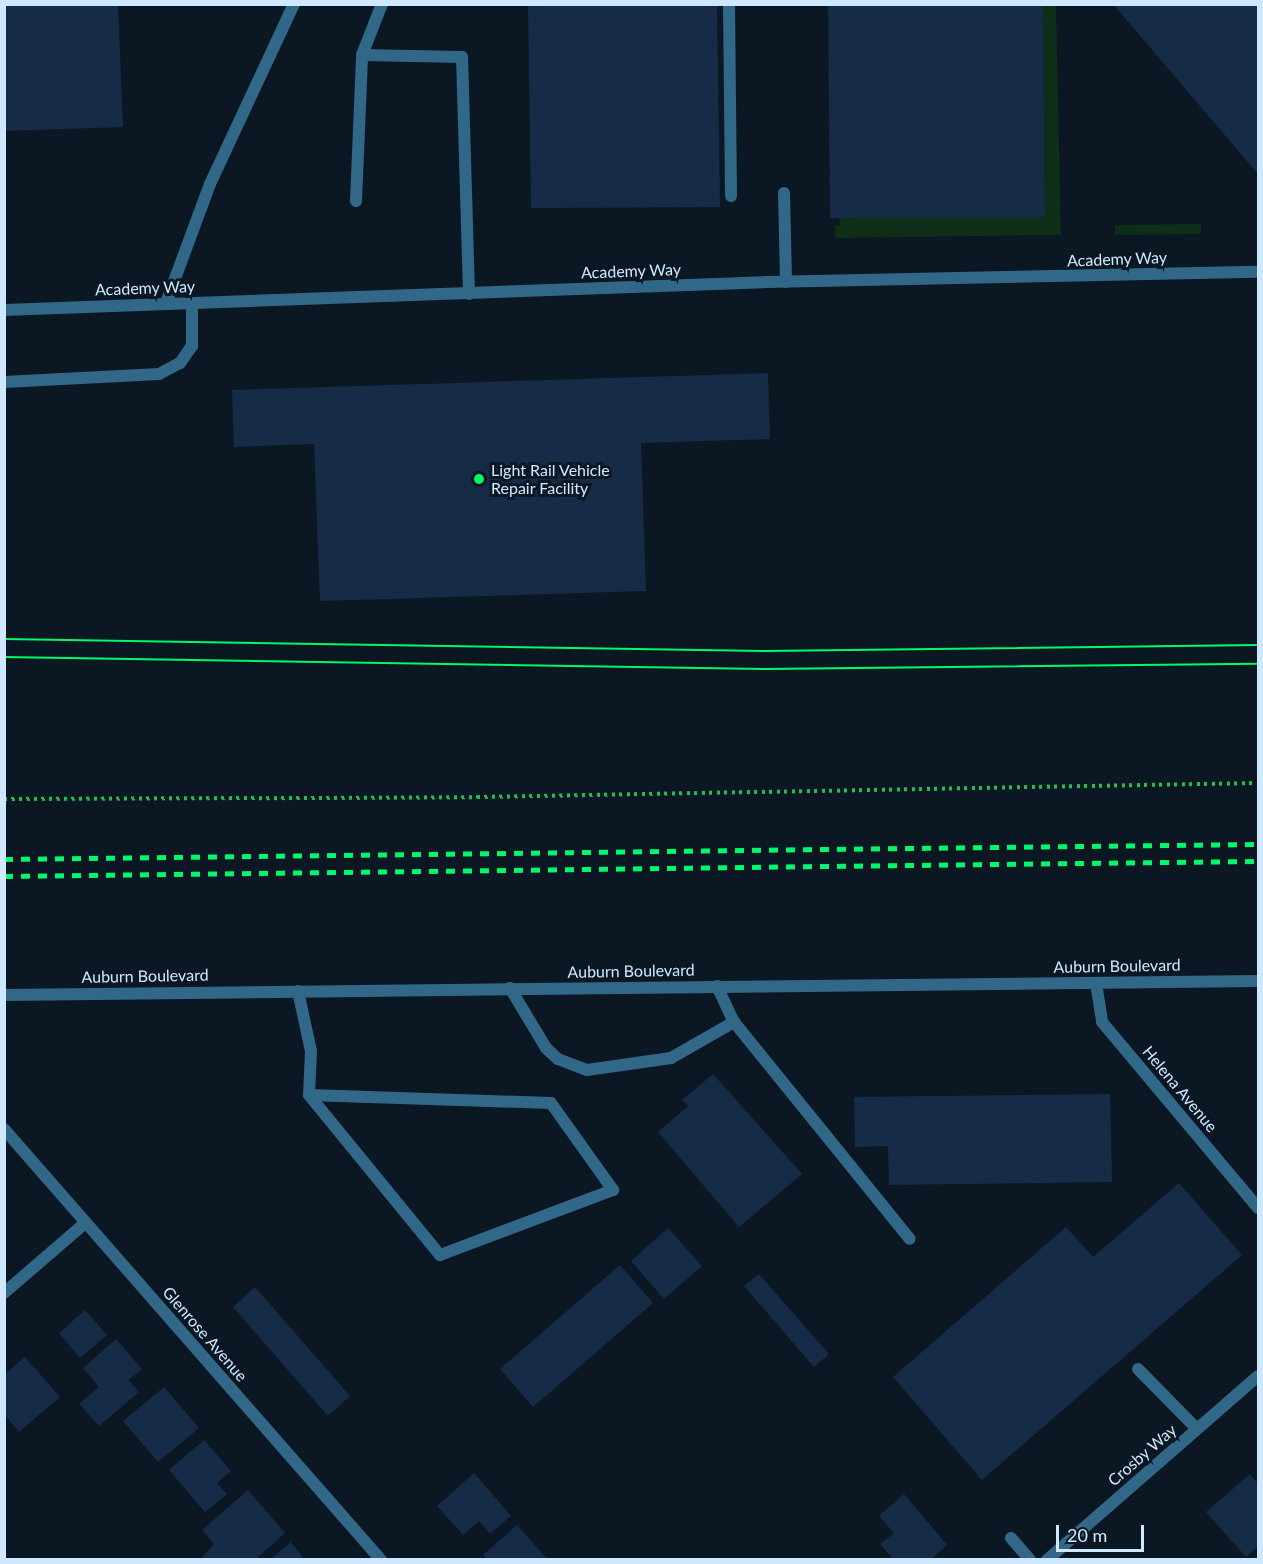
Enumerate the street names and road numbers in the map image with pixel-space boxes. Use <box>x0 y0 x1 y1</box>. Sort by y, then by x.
street label: Academy Way <box>1066 248 1168 270</box>
street label: Academy Way <box>580 260 682 282</box>
street label: Academy Way <box>94 277 196 299</box>
street label: Auburn Boulevard <box>1053 955 1181 977</box>
street label: Auburn Boulevard <box>567 960 695 982</box>
street label: Auburn Boulevard <box>81 965 209 987</box>
street label: Helena Avenue <box>1138 1042 1222 1136</box>
street label: Glenrose Avenue <box>158 1283 252 1385</box>
street label: Crosby Way <box>1104 1420 1180 1490</box>

